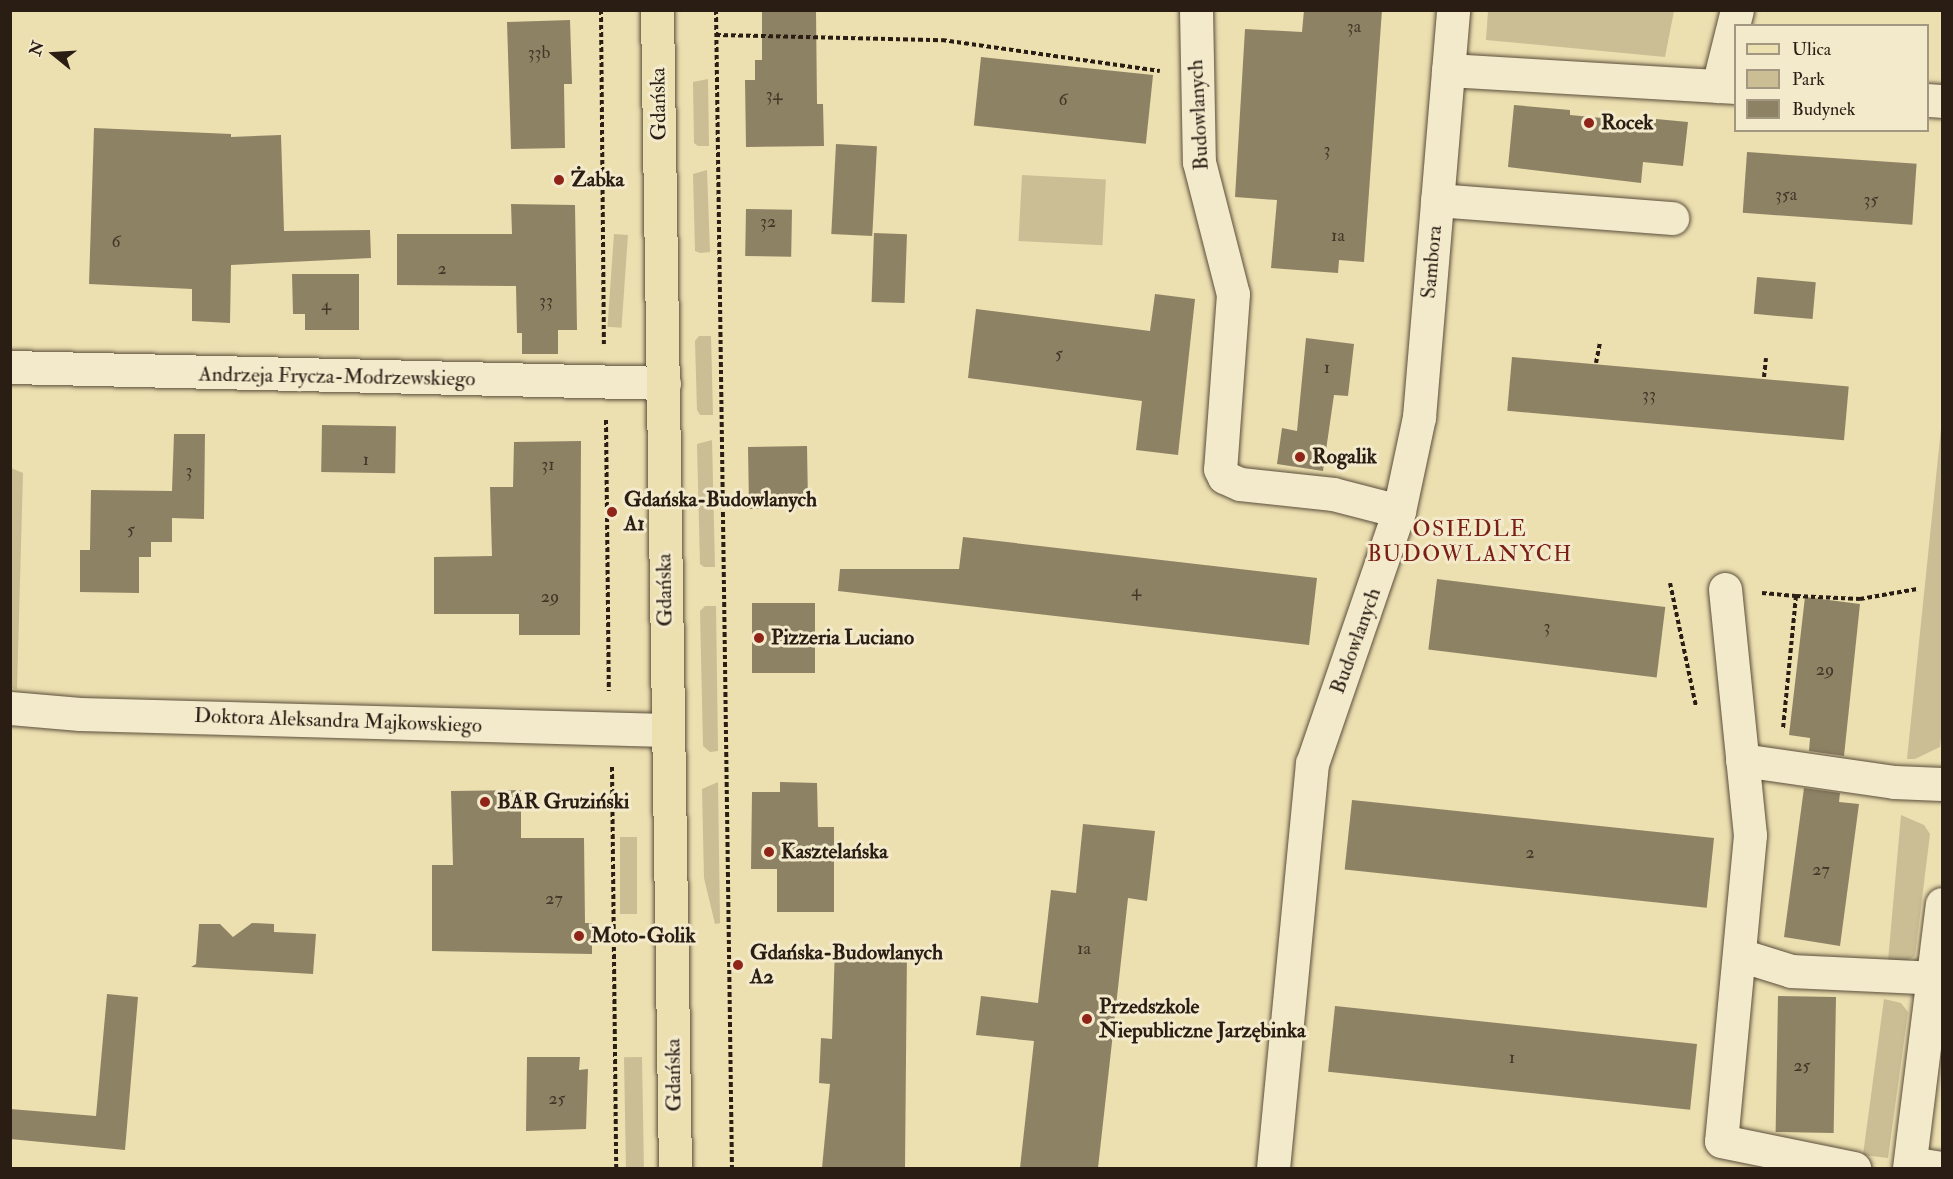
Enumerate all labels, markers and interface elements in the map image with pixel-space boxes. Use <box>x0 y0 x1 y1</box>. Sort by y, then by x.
house number: 3a <box>1347 16 1361 38</box>
north arrow <box>24 24 84 84</box>
legend <box>1734 24 1929 132</box>
text: Ulica <box>1792 38 1831 61</box>
text: N <box>25 39 49 58</box>
house number: 33b <box>528 42 550 64</box>
street label: Budowlanych <box>1184 59 1214 171</box>
street label: Gdańska <box>646 67 672 141</box>
text: Park <box>1792 68 1825 91</box>
house number: 34 <box>766 84 782 106</box>
house number: 6 <box>1058 89 1068 111</box>
text: Budynek <box>1792 98 1855 121</box>
place label: Rocek <box>1601 110 1653 136</box>
marker: Rocek <box>1582 116 1596 130</box>
house number: 3 <box>1324 139 1330 161</box>
place label: Żabka <box>571 167 624 193</box>
marker: Żabka <box>552 173 566 187</box>
house number: 35a <box>1775 184 1797 206</box>
house number: 35 <box>1864 189 1878 211</box>
house number: 32 <box>760 211 776 233</box>
street label: Sambora <box>1416 224 1448 300</box>
house number: 1a <box>1331 225 1345 247</box>
house number: 6 <box>111 231 121 253</box>
house number: 2 <box>437 258 447 280</box>
house number: 33 <box>539 290 553 312</box>
house number: 4 <box>321 294 331 316</box>
house number: 5 <box>1055 343 1063 365</box>
house number: 1 <box>1324 357 1330 379</box>
street label: Andrzeja Frycza-Modrzewskiego <box>198 362 476 392</box>
house number: 33 <box>1642 384 1656 406</box>
place label: Rogalik <box>1312 444 1377 470</box>
house number: 1 <box>363 449 369 471</box>
marker: Rogalik <box>1293 450 1307 464</box>
house number: 31 <box>541 454 555 476</box>
house number: 3 <box>186 460 192 482</box>
place label: Gdańska-Budowlanych A1 <box>624 487 817 537</box>
marker: Gdańska-Budowlanych A1 <box>605 505 619 519</box>
district label: OSIEDLE BUDOWLANYCH <box>1367 516 1573 568</box>
house number: 5 <box>127 519 135 541</box>
street label: Gdańska <box>652 553 678 627</box>
house number: 4 <box>1131 580 1141 602</box>
street label: Budowlanych <box>1325 585 1387 697</box>
house number: 29 <box>541 586 559 608</box>
house number: 3 <box>1544 616 1550 638</box>
place label: Pizzeria Luciano <box>771 625 914 651</box>
marker: Pizzeria Luciano <box>752 631 766 645</box>
house number: 29 <box>1816 659 1834 681</box>
street label: Doktora Aleksandra Majkowskiego <box>194 703 482 739</box>
place label: BAR Gruziński <box>497 789 629 815</box>
marker: BAR Gruziński <box>478 795 492 809</box>
place label: Kasztelańska <box>781 839 888 865</box>
house number: 2 <box>1525 842 1535 864</box>
marker: Kasztelańska <box>762 845 776 859</box>
house number: 27 <box>1812 859 1830 881</box>
house number: 27 <box>545 888 563 910</box>
place label: Moto-Golik <box>591 923 695 949</box>
marker: Moto-Golik <box>572 929 586 943</box>
house number: 1a <box>1077 938 1091 960</box>
place label: Gdańska-Budowlanych A2 <box>750 940 943 990</box>
marker: Gdańska-Budowlanych A2 <box>731 958 745 972</box>
place label: Przedszkole Niepubliczne Jarzębinka <box>1099 994 1306 1044</box>
marker: Przedszkole Niepubliczne Jarzębinka <box>1080 1012 1094 1026</box>
street label: Gdańska <box>661 1038 687 1112</box>
house number: 1 <box>1509 1047 1515 1069</box>
house number: 25 <box>1794 1055 1810 1077</box>
house number: 25 <box>549 1088 565 1110</box>

